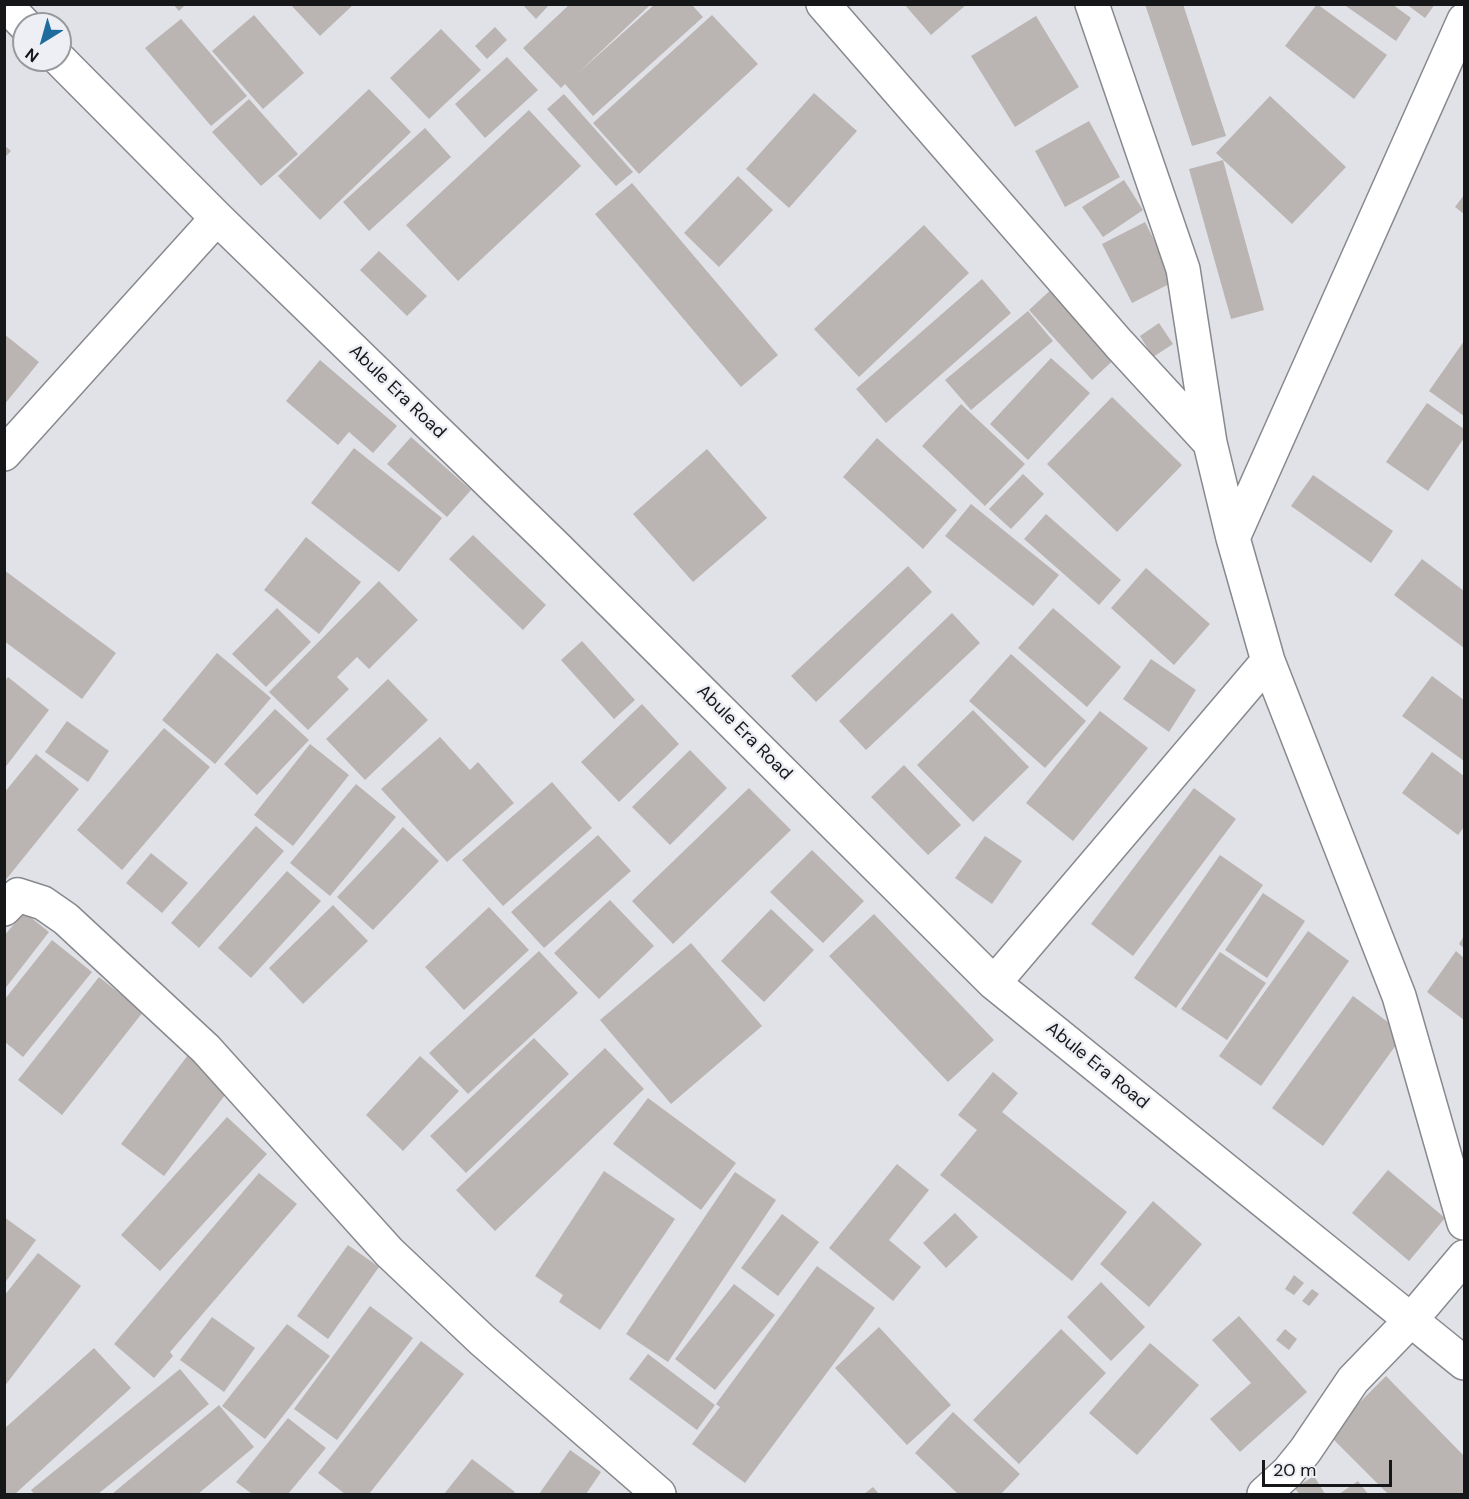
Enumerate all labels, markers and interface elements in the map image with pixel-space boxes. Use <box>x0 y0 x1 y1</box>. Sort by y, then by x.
north arrow <box>12 12 72 72</box>
text: N <box>21 43 43 67</box>
street label: Abule Era Road <box>344 341 450 443</box>
street label: Abule Era Road <box>692 681 796 785</box>
street label: Abule Era Road <box>1041 1018 1153 1114</box>
scale bar <box>1265 1448 1396 1486</box>
text: 20 m <box>1273 1458 1316 1482</box>

